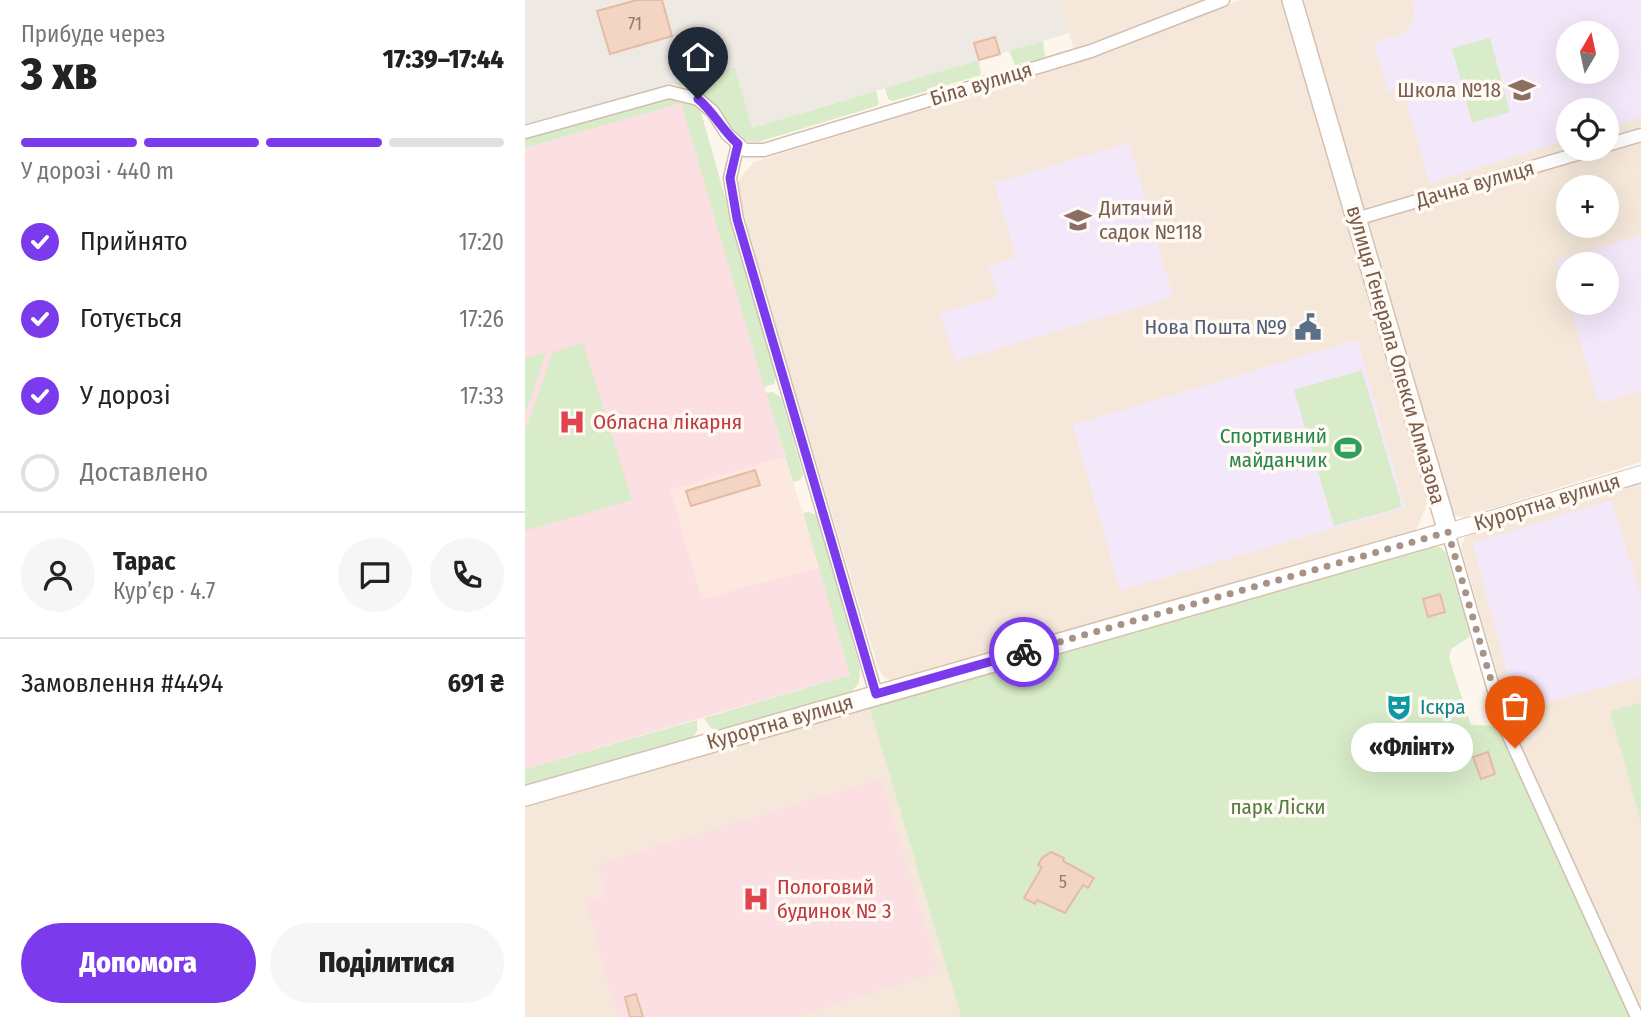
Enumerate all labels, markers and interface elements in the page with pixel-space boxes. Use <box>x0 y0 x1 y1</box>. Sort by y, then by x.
house number: 71 <box>628 13 642 35</box>
text: Прибуде через <box>21 20 166 48</box>
north arrow <box>1556 21 1619 84</box>
map controls <box>1556 21 1619 315</box>
pin <box>668 27 728 99</box>
icon: home <box>679 38 717 76</box>
text: 17:39–17:44 <box>383 44 504 75</box>
text: 3 хв <box>21 46 97 101</box>
street label: Біла вулиця <box>927 56 1035 112</box>
school or university icon: Школа №18 <box>1507 75 1537 105</box>
place label: Школа №18 <box>1397 77 1501 103</box>
button: locate <box>1556 98 1619 161</box>
street label: Дачна вулиця <box>1412 155 1537 214</box>
text: У дорозі · 440 m <box>21 157 174 185</box>
button: + <box>1556 175 1619 238</box>
place label: Дитячий садок №118 <box>1098 195 1202 245</box>
street label: вулиця Генерала Олекси Алмазова <box>1341 203 1451 507</box>
school or university icon: Дитячий садок №118 <box>1063 205 1093 235</box>
icon: check <box>21 223 59 261</box>
text: Прийнято <box>80 226 188 257</box>
text: 17:20 <box>459 228 504 256</box>
button: − <box>1556 252 1619 315</box>
icon: check <box>21 300 59 338</box>
text: Готується <box>80 303 182 334</box>
text: 17:26 <box>459 305 504 333</box>
public building icon: Нова Пошта №9 <box>1293 312 1323 342</box>
place label: Нова Пошта №9 <box>1145 314 1287 340</box>
icon: check <box>21 377 59 415</box>
text: У дорозі <box>80 380 170 411</box>
text: 17:33 <box>460 382 504 410</box>
hospital icon: Обласна лікарня <box>557 407 587 437</box>
place label: Обласна лікарня <box>593 409 742 435</box>
place label: Спортивний майданчик <box>1220 423 1327 473</box>
sports icon: Спортивний майданчик <box>1333 433 1363 463</box>
text: Доставлено <box>80 457 208 488</box>
street label: Курортна вулиця <box>1471 467 1623 537</box>
button: person <box>21 538 95 612</box>
button: chat <box>338 538 412 612</box>
button: phone <box>430 538 504 612</box>
text: Тарас <box>113 546 176 577</box>
text: Кур’єр · 4.7 <box>113 577 215 605</box>
courier <box>989 617 1059 687</box>
icon: bike <box>1005 633 1043 671</box>
text: Замовлення #4494 <box>21 668 223 699</box>
text: 691 ₴ <box>448 668 504 699</box>
pin <box>1485 676 1545 748</box>
icon: bag <box>1496 687 1534 725</box>
street label: Курортна вулиця <box>704 689 856 755</box>
theatre icon: Іскра <box>1384 692 1414 722</box>
place label: Іскра <box>1420 694 1466 720</box>
callout: «Флінт» <box>1350 724 1473 772</box>
text: «Флінт» <box>1369 733 1455 761</box>
park label: парк Ліски <box>1230 794 1326 820</box>
house number: 5 <box>1059 871 1067 893</box>
place label: Пологовий будинок № 3 <box>777 874 891 924</box>
hospital icon: Пологовий будинок № 3 <box>741 884 771 914</box>
button: Допомога <box>21 923 256 1003</box>
button: Поділитися <box>270 923 504 1003</box>

